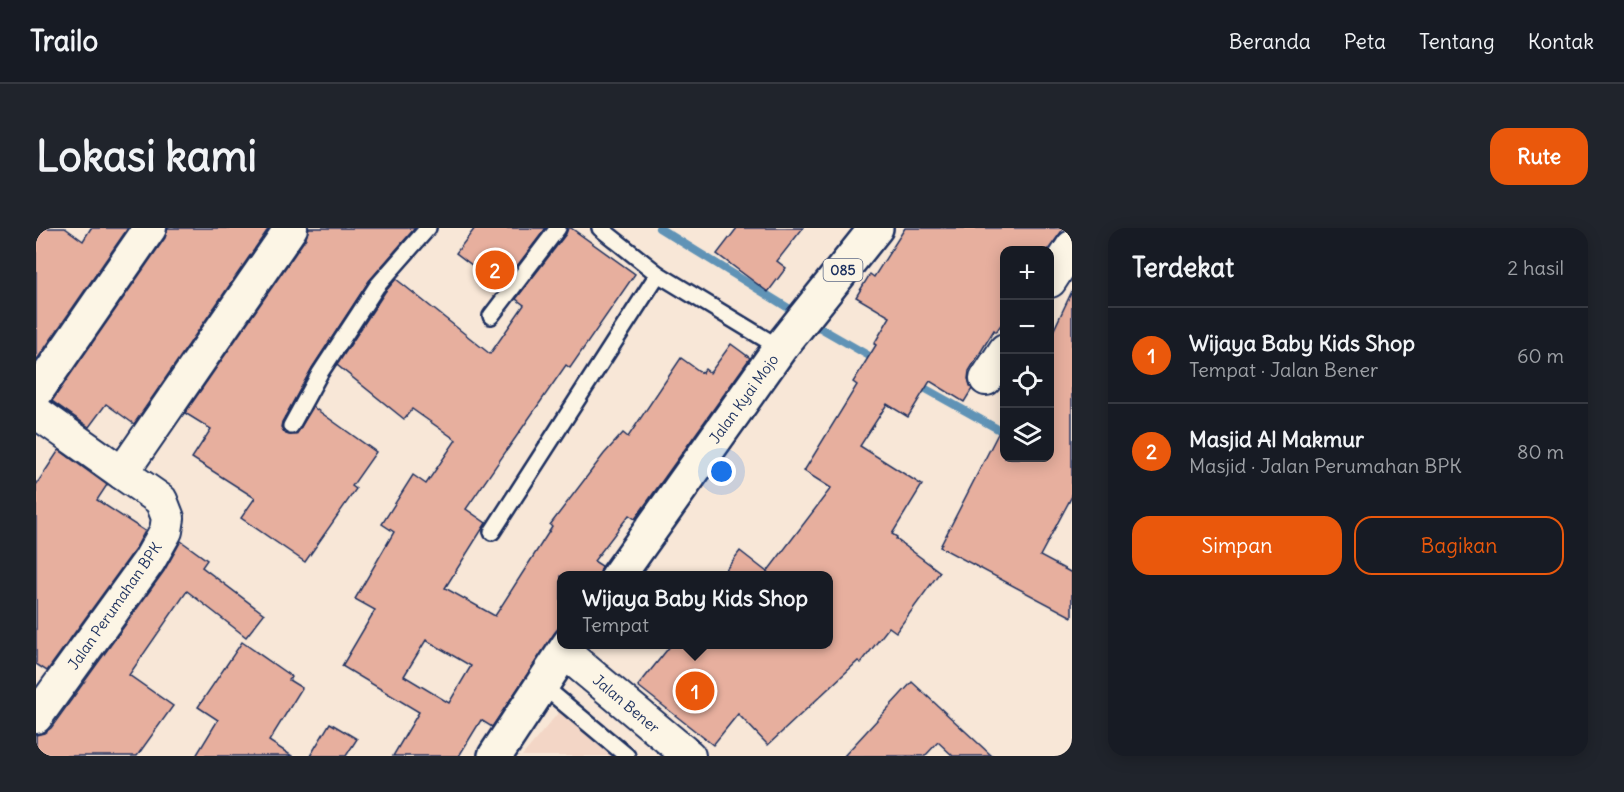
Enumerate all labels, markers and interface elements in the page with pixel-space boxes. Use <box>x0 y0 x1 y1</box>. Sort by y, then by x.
text: Trailo <box>30 23 98 59</box>
text: Beranda <box>1229 28 1311 55</box>
text: Peta <box>1344 28 1386 55</box>
text: Tentang <box>1419 28 1495 55</box>
text: Kontak <box>1528 28 1594 55</box>
button: Rute <box>1490 128 1588 185</box>
text: Lokasi kami <box>36 130 257 182</box>
map controls <box>1000 246 1054 462</box>
button: + <box>1000 246 1054 300</box>
pin: 2 <box>476 248 514 292</box>
text: Terdekat <box>1132 251 1234 284</box>
text: 2 hasil <box>1507 255 1564 280</box>
road number: 085 <box>824 259 862 281</box>
button: − <box>1000 300 1054 354</box>
text: Wijaya Baby Kids Shop <box>1189 329 1415 357</box>
text: 1 <box>1148 343 1155 368</box>
text: 60 m <box>1517 343 1564 368</box>
street label: Jalan Kyai Mojo <box>705 350 782 447</box>
button: locate <box>1000 354 1054 408</box>
text: Tempat · Jalan Bener <box>1189 357 1378 382</box>
button: layers <box>1000 408 1054 462</box>
text: Masjid Al Makmur <box>1189 425 1364 453</box>
text: 2 <box>1146 439 1157 464</box>
text: 80 m <box>1517 439 1564 464</box>
text: Masjid · Jalan Perumahan BPK <box>1189 453 1462 478</box>
your location <box>707 457 736 486</box>
button: Simpan <box>1132 516 1342 575</box>
button: Bagikan <box>1354 516 1564 575</box>
street label: Jalan Perumahan BPK <box>63 538 166 673</box>
popup <box>557 571 833 649</box>
text: Wijaya Baby Kids Shop <box>582 584 808 612</box>
text: Tempat <box>582 612 649 637</box>
pin: 1 <box>676 668 714 714</box>
street label: Jalan Bener <box>589 670 664 737</box>

